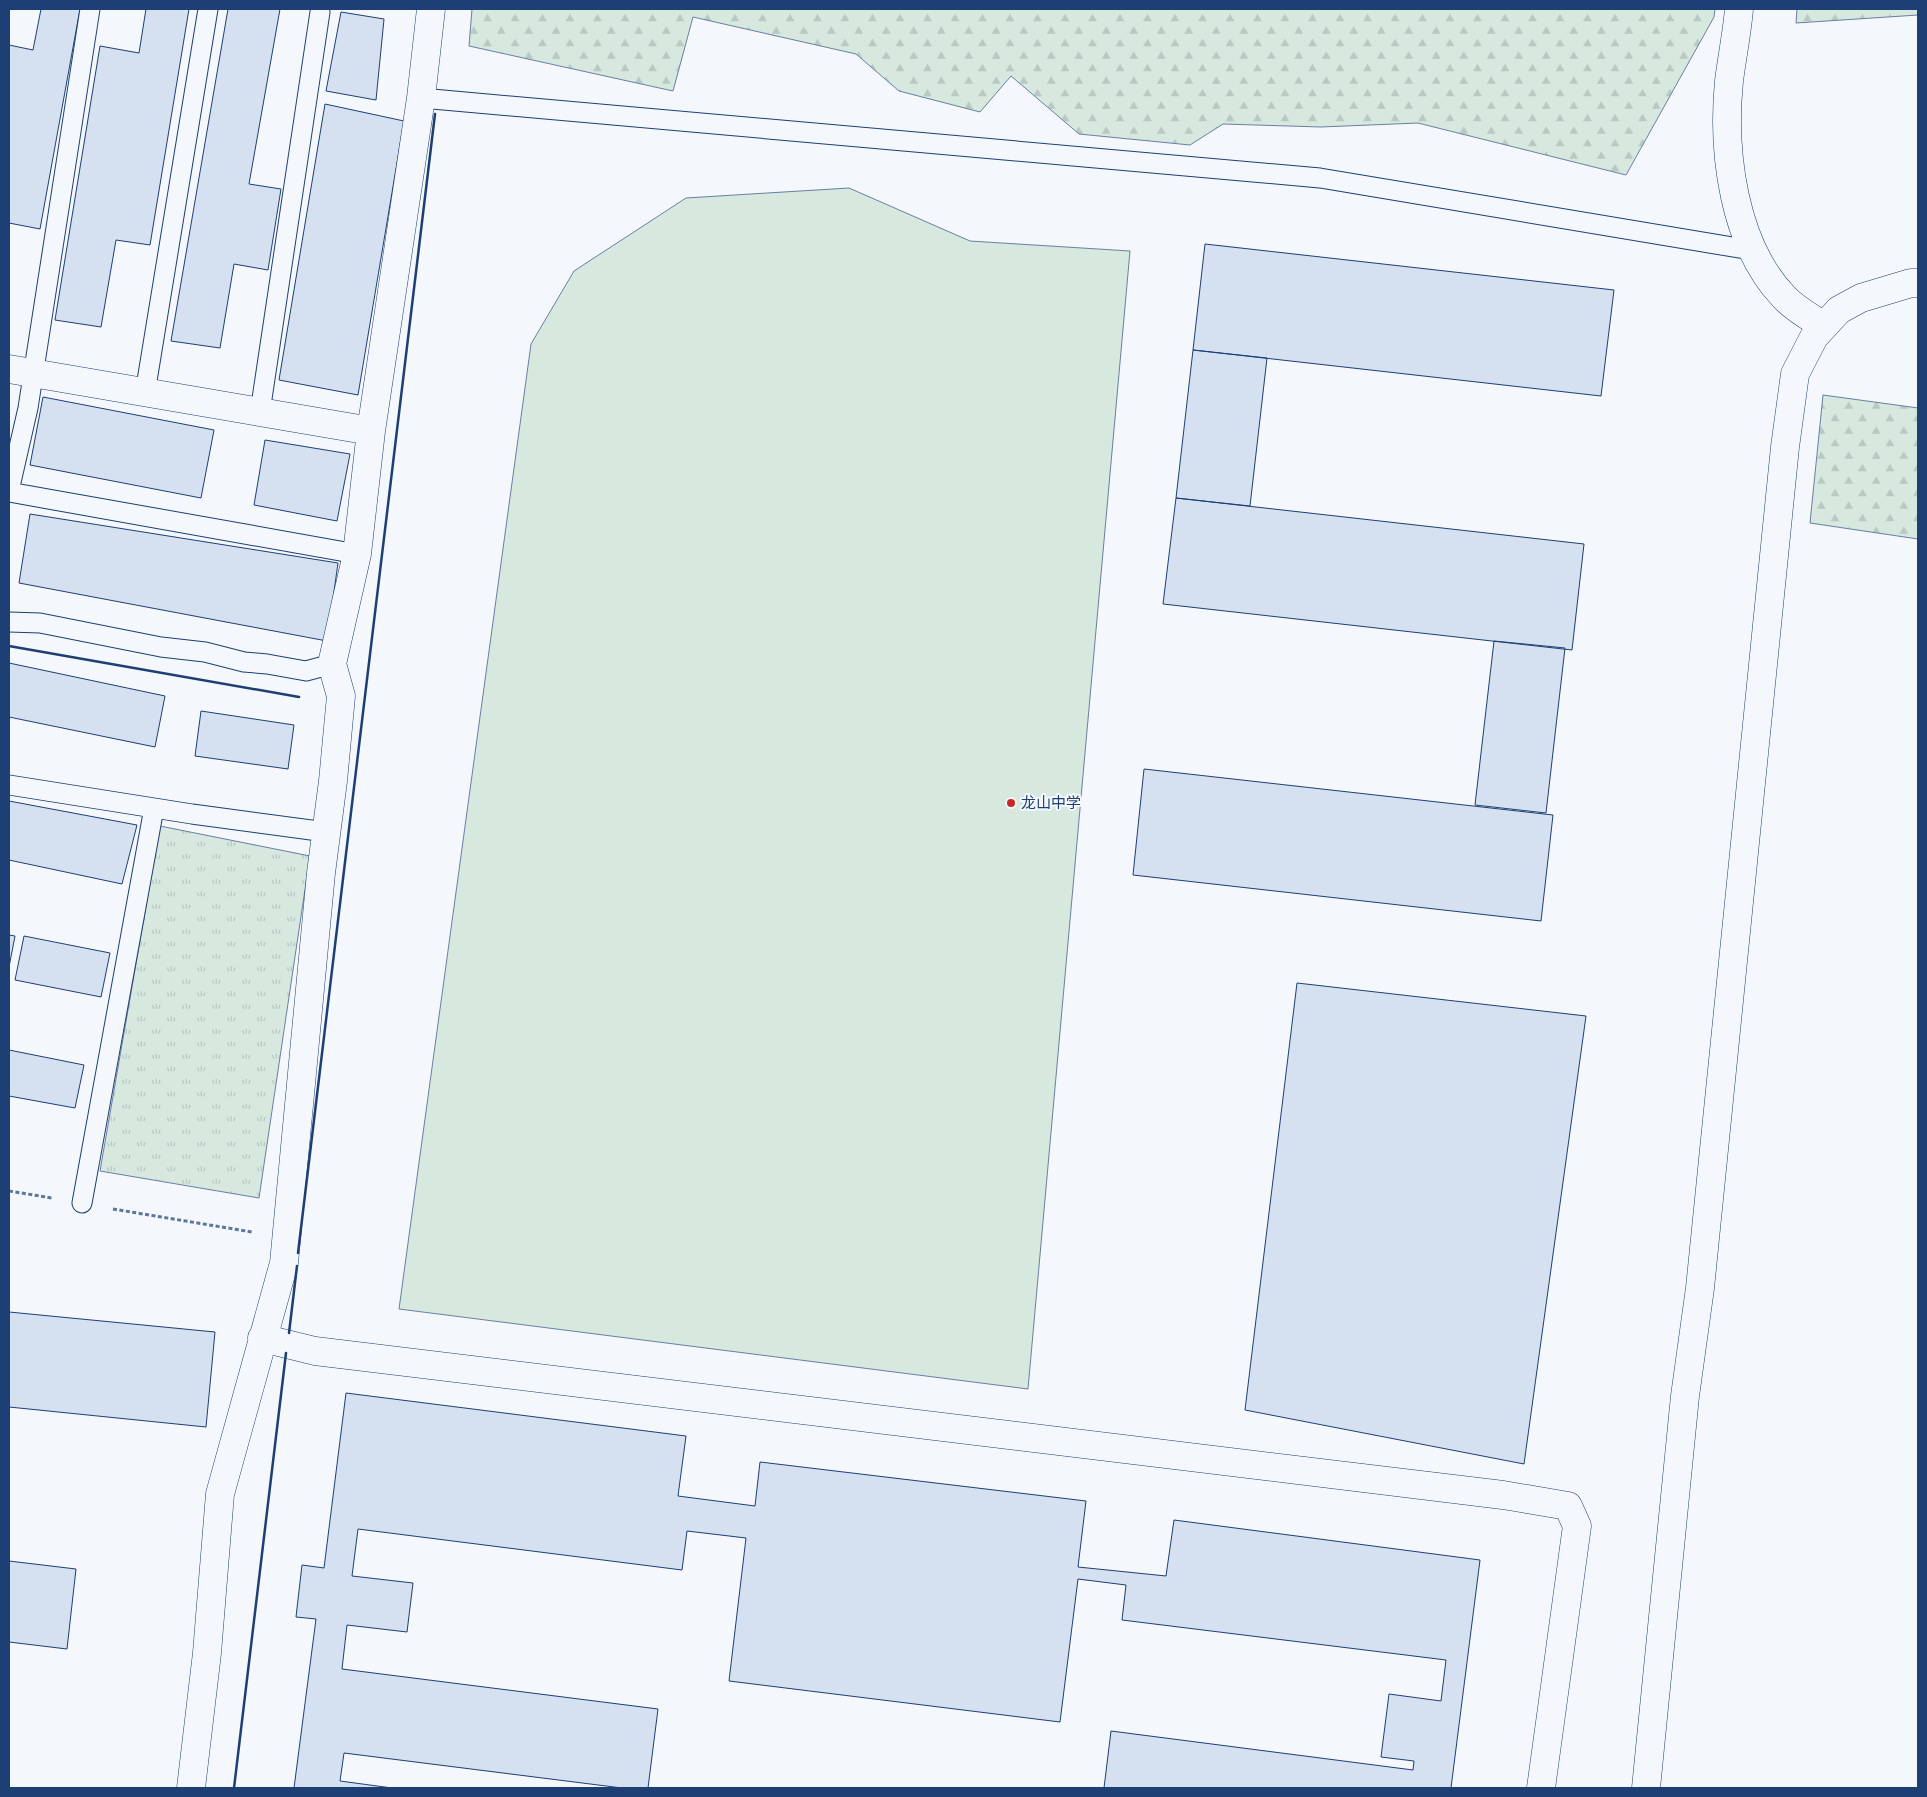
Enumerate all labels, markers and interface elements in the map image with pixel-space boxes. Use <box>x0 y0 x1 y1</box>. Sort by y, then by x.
place label: 龙山中学 <box>1021 793 1081 812</box>
marker: 龙山中学 <box>1005 797 1017 809</box>

